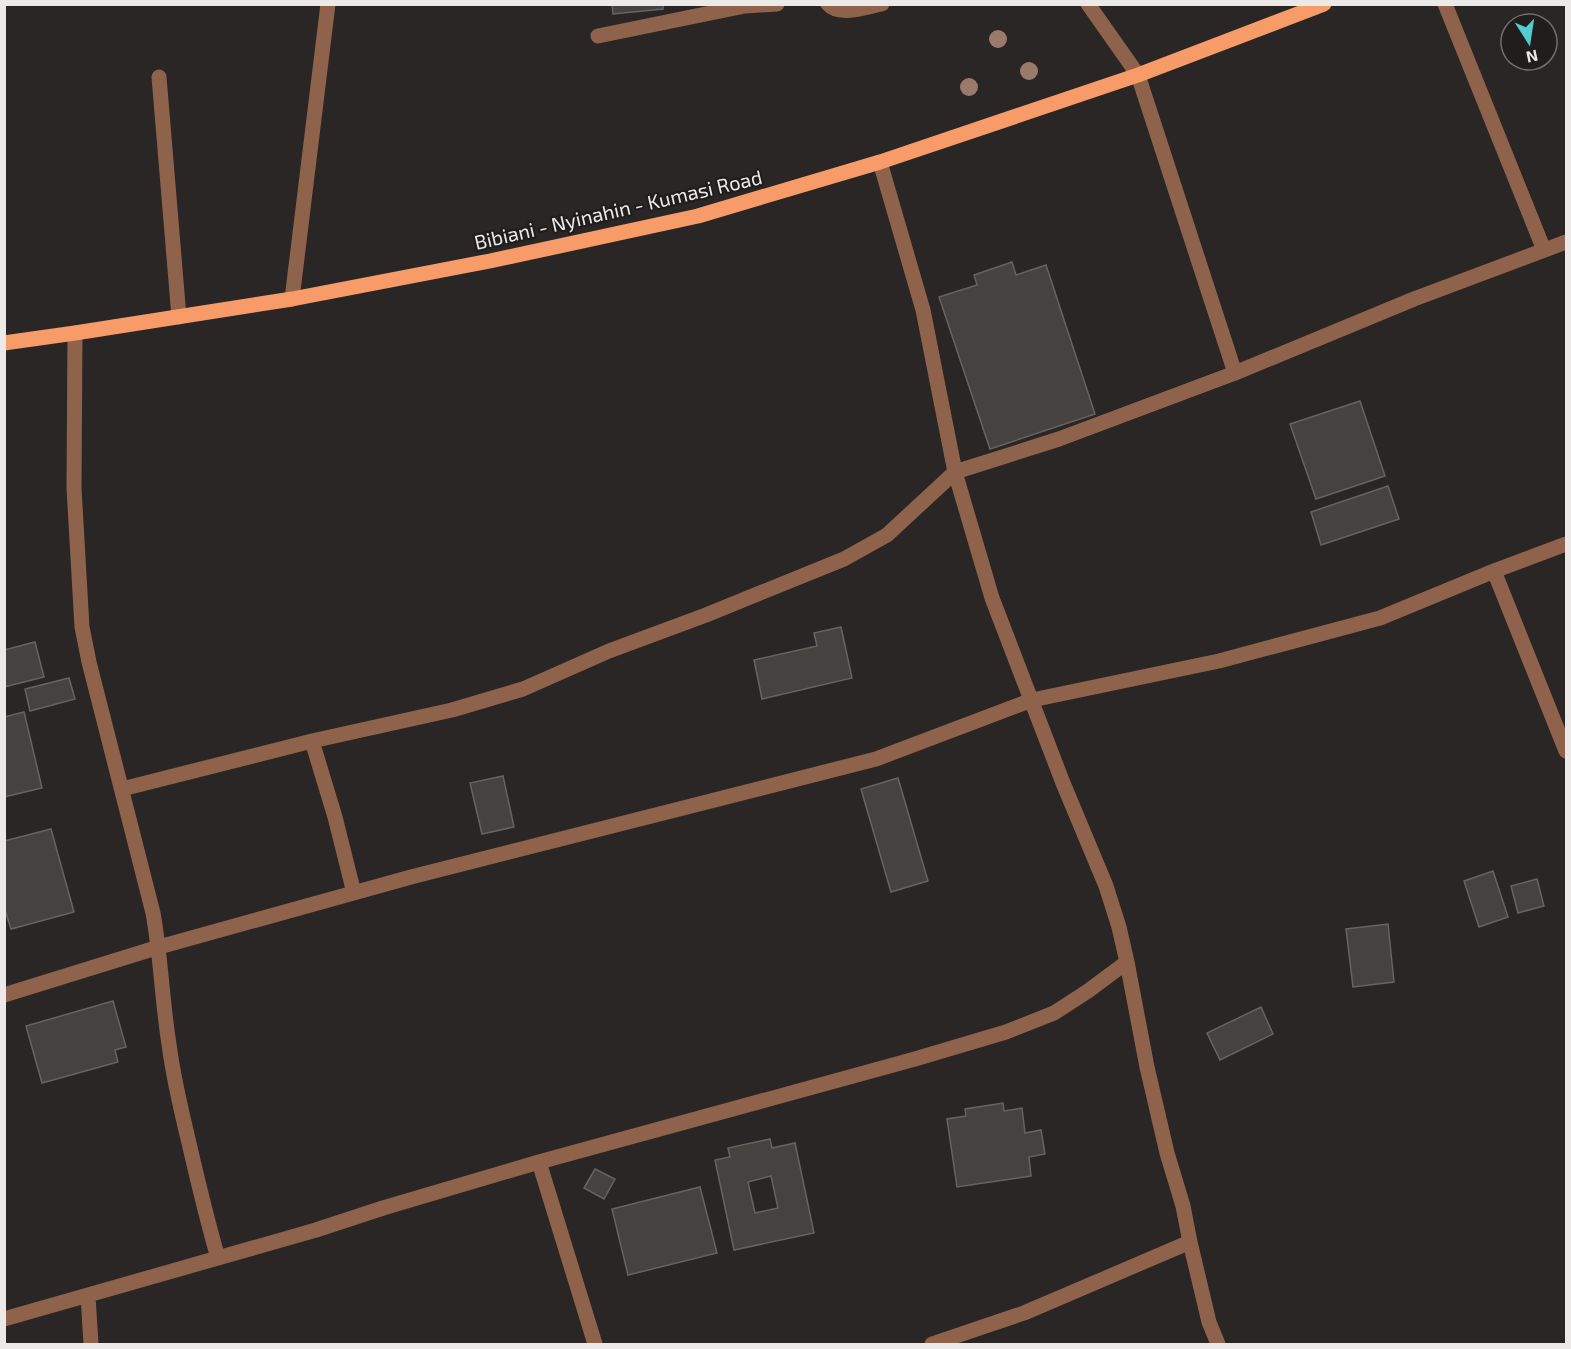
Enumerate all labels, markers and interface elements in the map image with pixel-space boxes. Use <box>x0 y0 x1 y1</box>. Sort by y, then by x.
north arrow <box>1499 12 1559 72</box>
text: N <box>1525 47 1540 68</box>
street label: Bibiani - Nyinahin - Kumasi Road <box>472 164 764 254</box>

